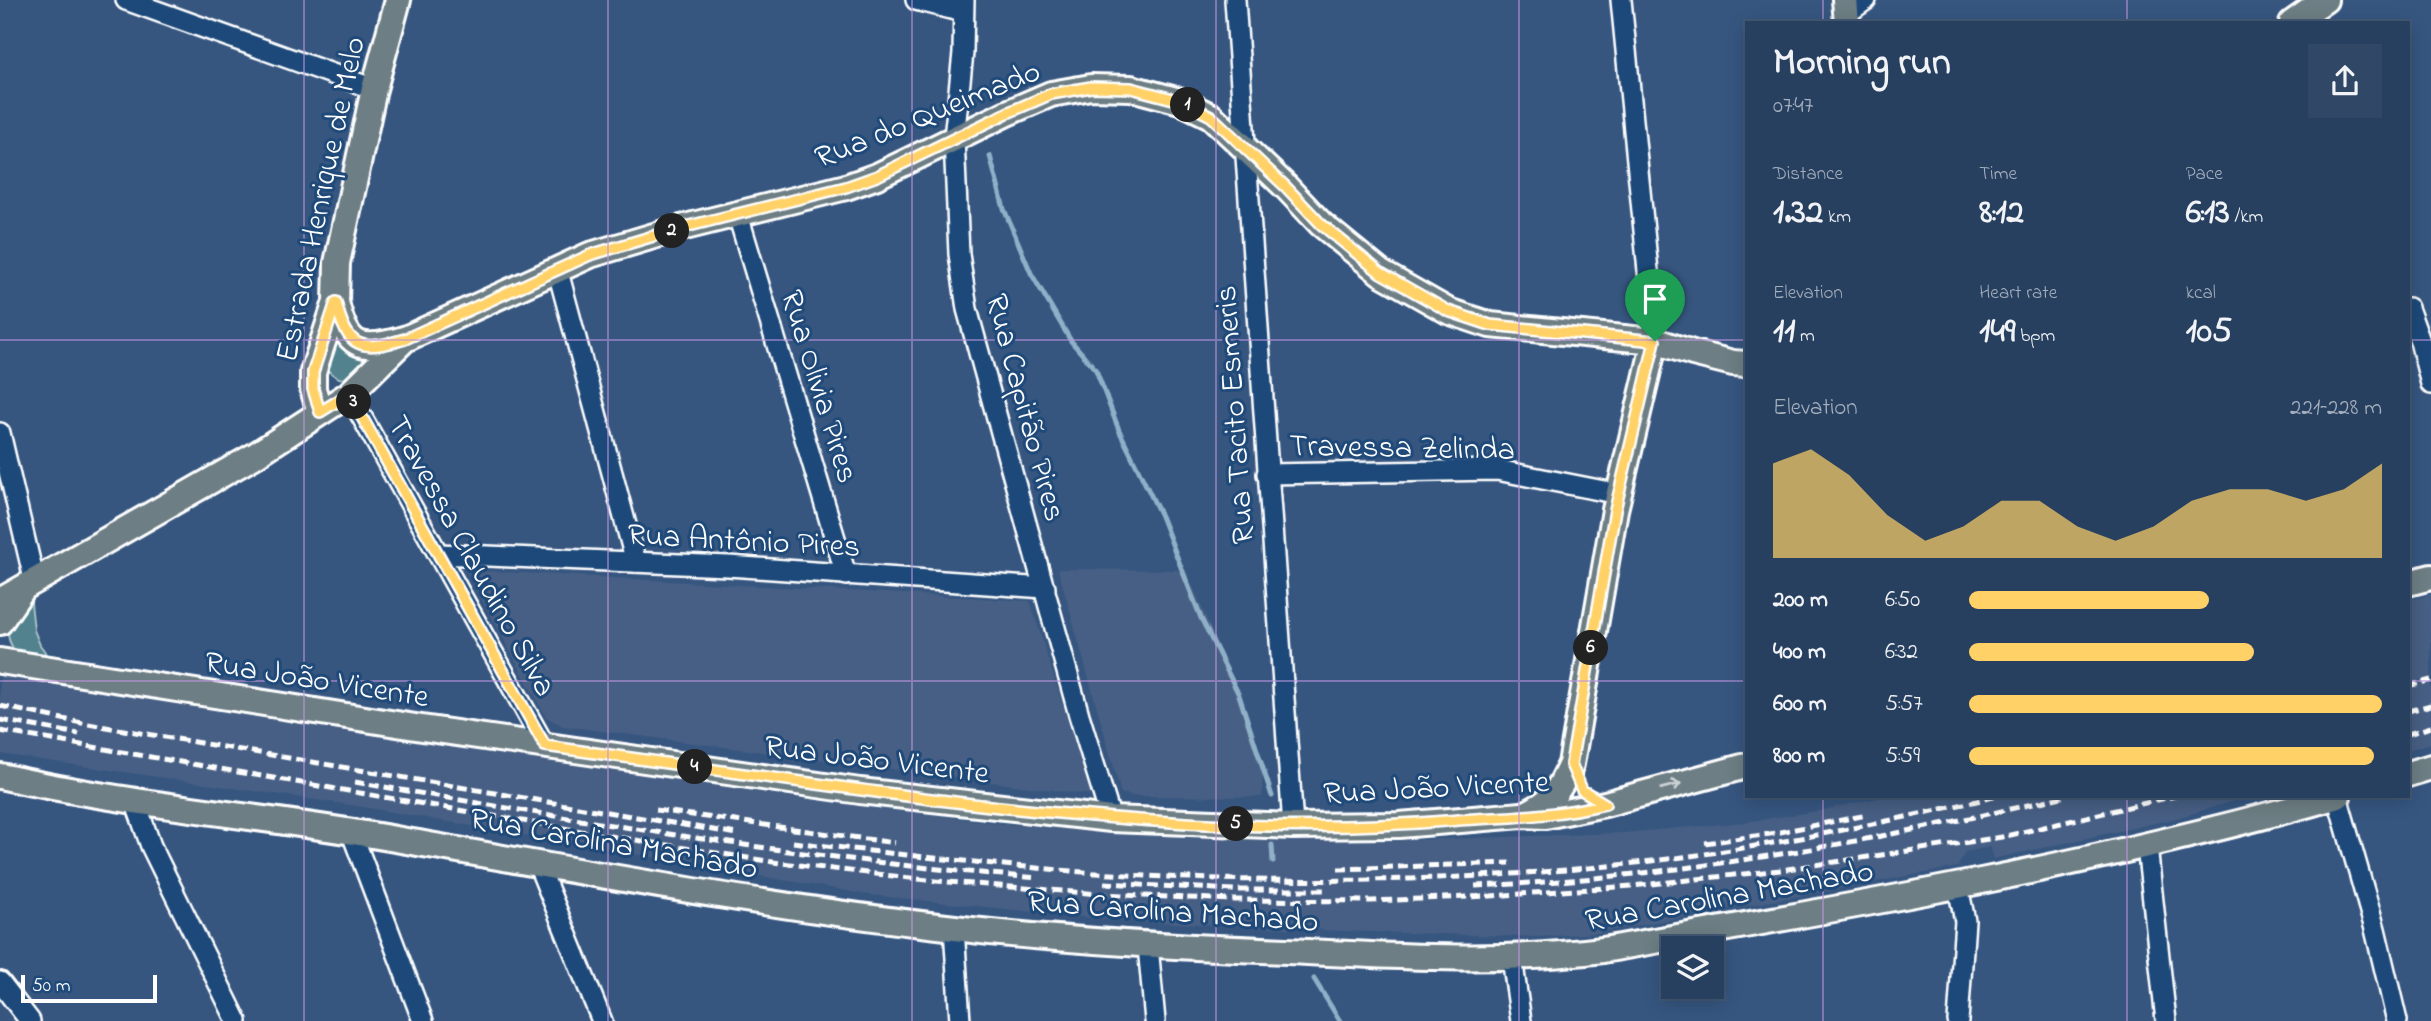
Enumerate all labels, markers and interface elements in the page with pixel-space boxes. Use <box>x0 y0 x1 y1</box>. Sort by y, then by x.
street label: Estrada Henrique de Melo <box>265 33 380 367</box>
text: Morning run <box>1773 36 1951 92</box>
button: share <box>2308 44 2382 118</box>
street label: Rua do Queimado <box>809 50 1048 183</box>
pin: 1 <box>1170 88 1206 122</box>
text: 07:47 <box>1773 90 1813 123</box>
text: 1 <box>1184 91 1191 118</box>
text: Distance <box>1773 161 1843 188</box>
text: Time <box>1979 161 2017 188</box>
text: Pace <box>2186 161 2223 188</box>
text: 1.32 <box>1773 188 1823 239</box>
text: 8:12 <box>1979 188 2024 239</box>
text: 6:13 <box>2186 188 2230 239</box>
text: km <box>1823 204 1851 231</box>
text: /km <box>2230 204 2263 231</box>
pin: 2 <box>654 214 690 248</box>
text: 2 <box>667 217 676 244</box>
pin <box>1625 269 1685 341</box>
icon: arrive <box>1636 280 1674 318</box>
text: Elevation <box>1773 280 1843 307</box>
text: Heart rate <box>1979 280 2057 307</box>
text: kcal <box>2186 280 2216 307</box>
street label: Rua Tacito Esmeris <box>1204 284 1269 546</box>
street label: Rua Olivia Pires <box>766 285 869 489</box>
street label: Rua Capitão Pires <box>971 289 1077 527</box>
text: 11 <box>1773 307 1795 358</box>
text: 149 <box>1979 307 2015 358</box>
text: 105 <box>2186 307 2232 358</box>
text: m <box>1795 323 1815 350</box>
text: bpm <box>2015 323 2055 350</box>
pin: 3 <box>336 384 372 420</box>
text: 3 <box>350 388 357 415</box>
text: Elevation <box>1773 392 1858 425</box>
text: 221–228 m <box>2290 392 2382 425</box>
street label: Travessa Claudino Silva <box>373 408 567 706</box>
street label: Travessa Zelinda <box>1289 424 1515 475</box>
street label: Rua Antônio Pires <box>626 513 861 572</box>
text: 200 m <box>1773 584 1828 617</box>
text: 6:50 <box>1885 584 1920 617</box>
pin: 6 <box>1574 630 1608 666</box>
text: 6 <box>1586 634 1595 661</box>
text: 400 m <box>1773 636 1826 669</box>
text: 6:32 <box>1885 636 1918 669</box>
street label: Rua João Vicente <box>201 641 432 722</box>
text: 600 m <box>1773 688 1827 721</box>
text: 5:57 <box>1885 688 1923 721</box>
street label: Rua João Vicente <box>762 724 992 799</box>
text: 800 m <box>1773 740 1825 773</box>
text: 5:59 <box>1885 740 1920 773</box>
pin: 4 <box>678 750 712 784</box>
text: 4 <box>691 753 698 780</box>
street label: Rua João Vicente <box>1322 760 1551 819</box>
one-way arrow <box>1660 779 1682 792</box>
street label: Rua Carolina Machado <box>466 797 761 894</box>
pin: 5 <box>1218 806 1254 842</box>
text: 5 <box>1230 810 1241 837</box>
street label: Rua Carolina Machado <box>1582 849 1877 946</box>
street label: Rua Carolina Machado <box>1026 880 1320 947</box>
map controls <box>1661 936 1724 999</box>
button: layers <box>1661 936 1724 999</box>
scale bar <box>21 972 158 1004</box>
text: 50 m <box>32 973 71 1000</box>

